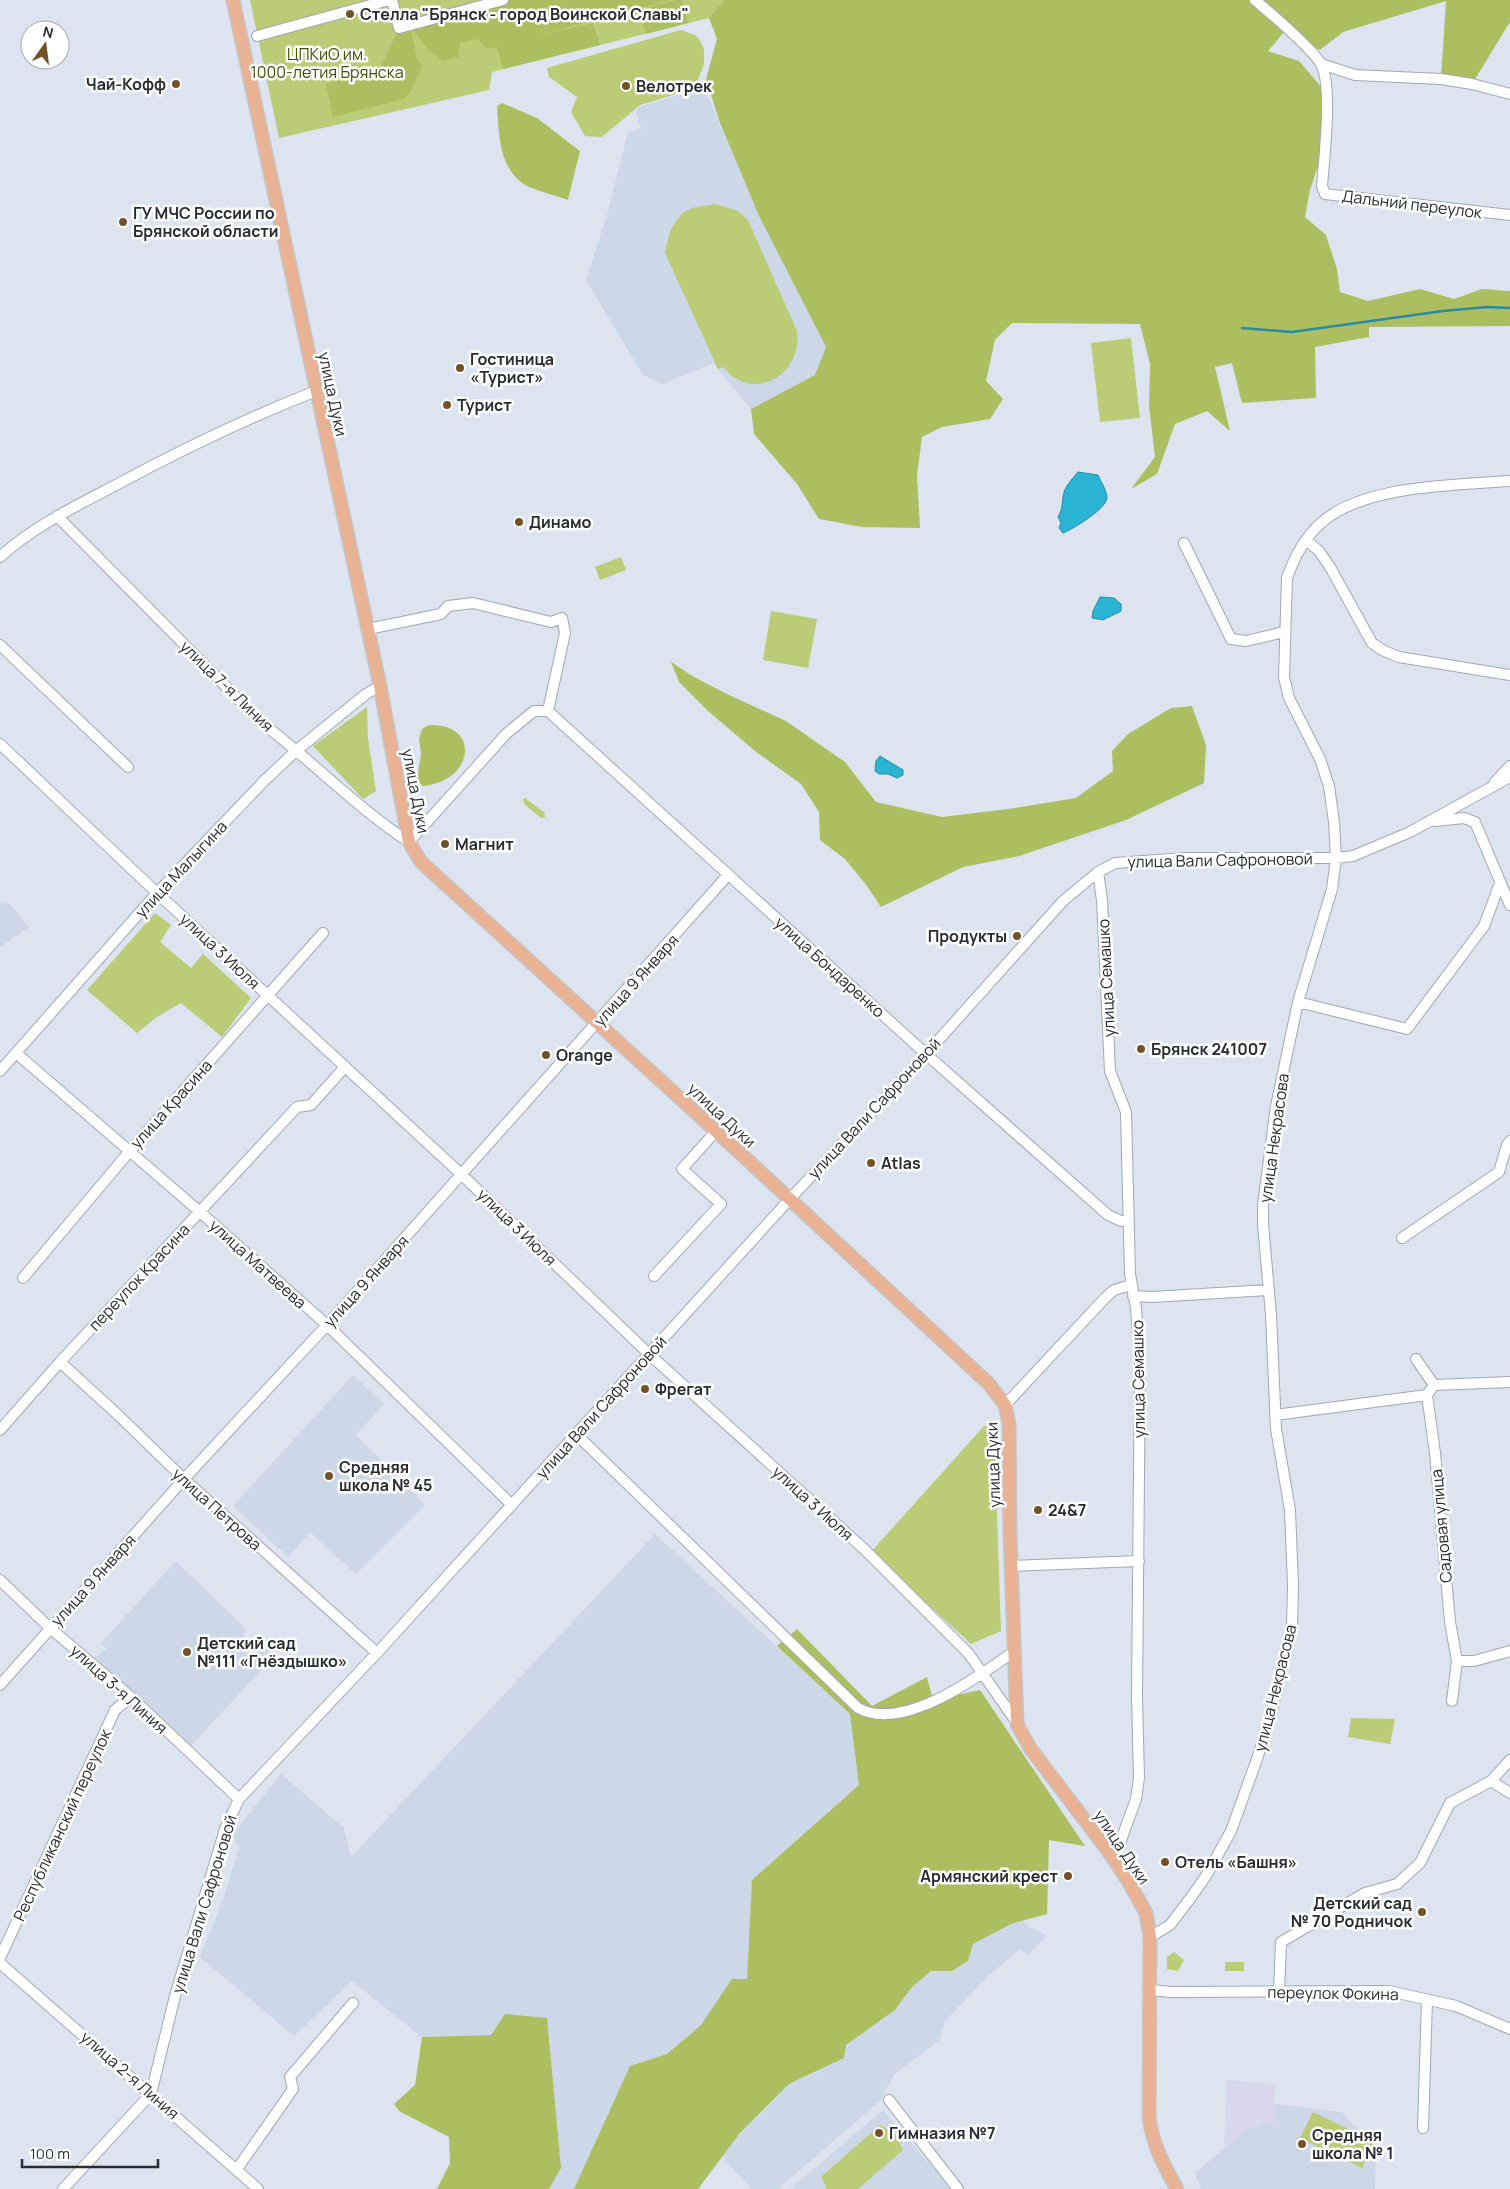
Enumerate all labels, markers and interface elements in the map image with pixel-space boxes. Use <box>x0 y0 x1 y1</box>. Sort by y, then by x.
place label: Стелла "Брянск - город Воинской Славы" <box>360 3 689 25</box>
marker: Стелла "Брянск - город Воинской Славы" <box>344 8 356 20</box>
north arrow <box>20 20 70 70</box>
text: N <box>41 21 55 42</box>
park label: ЦПКиО им. 1000-летия Брянска <box>250 43 404 83</box>
place label: Чай-Кофф <box>86 73 166 95</box>
place label: Велотрек <box>636 75 712 97</box>
marker: Чай-Кофф <box>170 78 182 90</box>
marker: Велотрек <box>620 80 632 92</box>
street label: Дальний переулок <box>1341 184 1484 224</box>
place label: ГУ МЧС России по Брянской области <box>133 202 279 242</box>
marker: ГУ МЧС России по Брянской области <box>117 216 129 228</box>
place label: Гостиница «Турист» <box>470 348 554 388</box>
street label: улица Дуки <box>313 350 353 438</box>
marker: Гостиница «Турист» <box>454 362 466 374</box>
place label: Турист <box>457 394 512 416</box>
marker: Турист <box>441 399 453 411</box>
place label: Динамо <box>529 511 592 533</box>
marker: Динамо <box>513 516 525 528</box>
street label: улица 7-я Линия <box>175 635 279 737</box>
street label: улица Дуки <box>397 747 435 835</box>
street label: улица Малыгина <box>130 816 232 922</box>
place label: Магнит <box>455 833 514 855</box>
marker: Магнит <box>439 838 451 850</box>
street label: улица Вали Сафроновой <box>1127 847 1313 873</box>
street label: улица 3 Июля <box>175 908 265 994</box>
street label: улица Бондаренко <box>770 912 890 1022</box>
street label: улица Семашко <box>1092 918 1120 1038</box>
place label: Продукты <box>928 925 1007 947</box>
street label: улица 9 Января <box>589 929 683 1031</box>
marker: Продукты <box>1011 930 1023 942</box>
street label: улица Вали Сафроновой <box>803 1033 945 1183</box>
place label: Брянск 241007 <box>1151 1038 1267 1060</box>
marker: Брянск 241007 <box>1135 1043 1147 1055</box>
place label: Orange <box>556 1044 613 1066</box>
marker: Orange <box>540 1049 552 1061</box>
street label: улица Красина <box>125 1055 217 1153</box>
street label: улица Некрасова <box>1254 1072 1294 1204</box>
street label: улица Дуки <box>683 1078 761 1152</box>
place label: Atlas <box>881 1152 921 1174</box>
marker: Atlas <box>865 1157 877 1169</box>
street label: улица 3 Июля <box>473 1184 561 1270</box>
street label: улица Матвеева <box>205 1214 311 1314</box>
street label: переулок Красина <box>83 1219 195 1335</box>
street label: улица 9 Января <box>319 1230 413 1332</box>
street label: улица Семашко <box>1126 1320 1150 1438</box>
street label: улица Вали Сафроновой <box>531 1331 671 1483</box>
place label: Фрегат <box>655 1378 712 1400</box>
marker: Фрегат <box>639 1383 651 1395</box>
street label: улица Дуки <box>981 1422 1005 1508</box>
place label: Средняя школа № 45 <box>339 1456 433 1496</box>
street label: улица 3 Июля <box>768 1461 858 1545</box>
street label: улица Петрова <box>168 1463 266 1555</box>
street label: Садовая улица <box>1425 1468 1457 1584</box>
marker: Средняя школа № 45 <box>323 1470 335 1482</box>
place label: 24&7 <box>1048 1499 1086 1521</box>
marker: 24&7 <box>1032 1504 1044 1516</box>
street label: улица 9 Января <box>46 1529 140 1631</box>
street label: улица Некрасова <box>1249 1622 1301 1754</box>
place label: Детский сад №111 «Гнёздышко» <box>197 1632 347 1672</box>
street label: улица 3-я Линия <box>66 1639 172 1739</box>
marker: Детский сад №111 «Гнёздышко» <box>181 1646 193 1658</box>
street label: Республиканский переулок <box>8 1725 117 1925</box>
street label: улица Дуки <box>1089 1805 1155 1889</box>
street label: улица Вали Сафроновой <box>166 1812 242 1996</box>
place label: Отель «Башня» <box>1175 1851 1297 1873</box>
marker: Отель «Башня» <box>1159 1856 1171 1868</box>
place label: Армянский крест <box>920 1865 1058 1887</box>
marker: Армянский крест <box>1062 1870 1074 1882</box>
place label: Детский сад № 70 Родничок <box>1291 1892 1412 1932</box>
marker: Детский сад № 70 Родничок <box>1416 1906 1428 1918</box>
street label: переулок Фокина <box>1267 1981 1399 2005</box>
street label: улица 2-я Линия <box>76 2026 184 2124</box>
place label: Гимназия №7 <box>889 2122 995 2144</box>
place label: Средняя школа № 1 <box>1312 2124 1393 2164</box>
marker: Гимназия №7 <box>873 2127 885 2139</box>
scale bar <box>22 2136 159 2168</box>
marker: Средняя школа № 1 <box>1296 2138 1308 2150</box>
text: 100 m <box>30 2143 70 2164</box>

